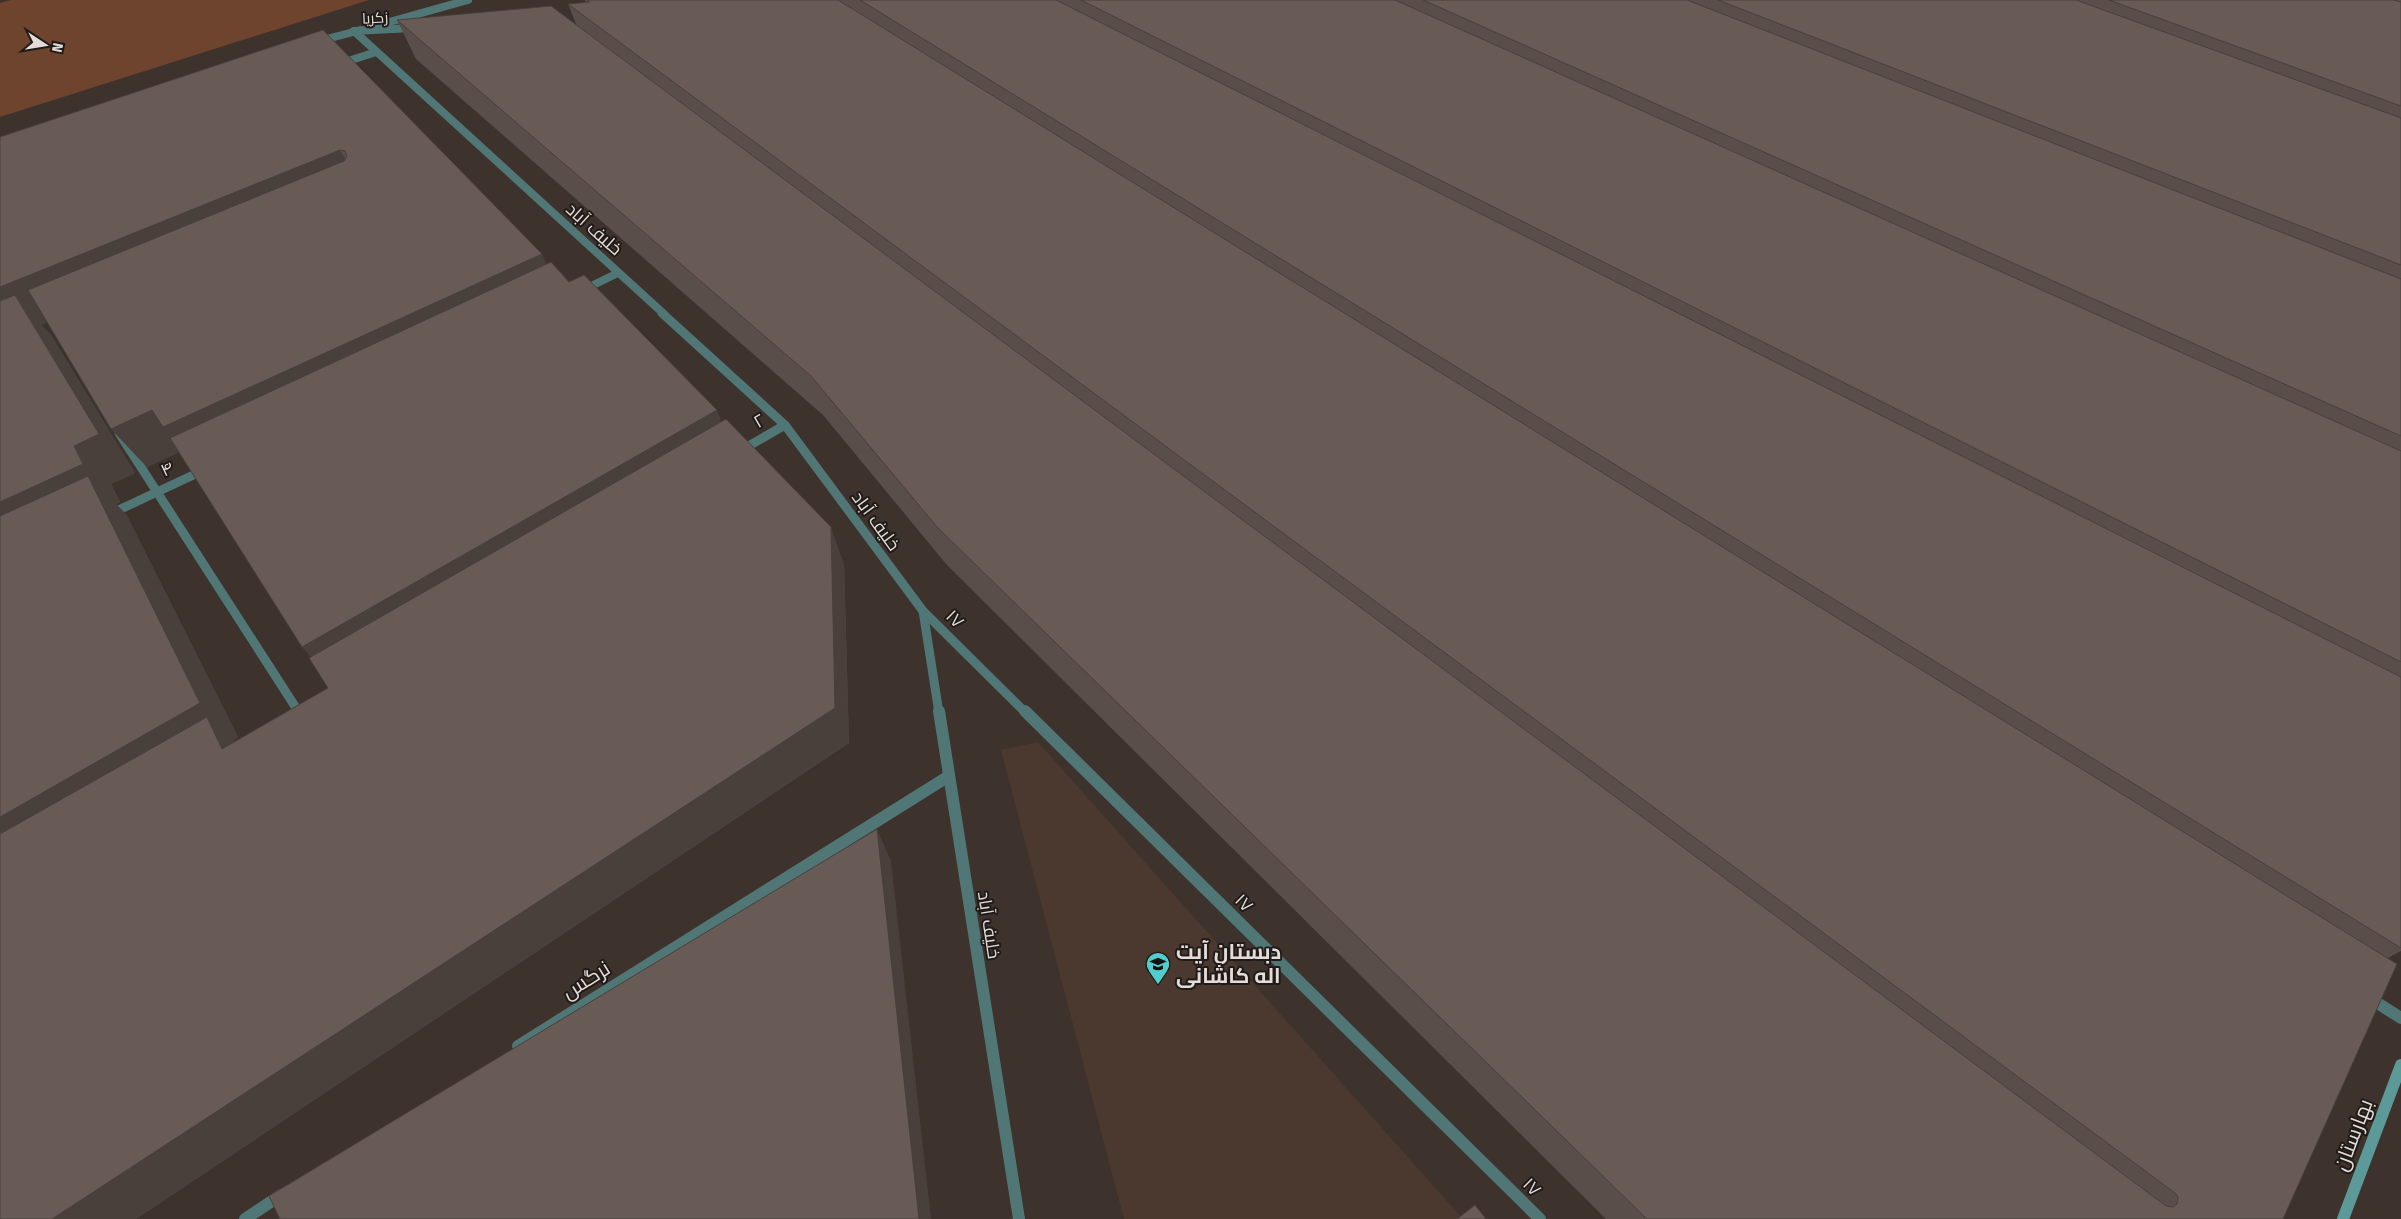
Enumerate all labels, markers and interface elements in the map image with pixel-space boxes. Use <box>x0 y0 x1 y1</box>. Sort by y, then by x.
street label: زکریا <box>361 8 389 28</box>
north arrow <box>20 20 70 70</box>
text: N <box>48 41 67 54</box>
street label: خلیف آباد <box>561 198 627 260</box>
street label: ۲ <box>749 409 769 433</box>
street label: ۴ <box>157 456 177 481</box>
street label: خلیف آباد <box>847 487 905 555</box>
street label: ۱۷ <box>941 605 969 633</box>
street label: ۱۷ <box>1230 889 1258 917</box>
street label: خلیف آباد <box>973 890 1005 960</box>
place label: دبستان آیت اله کاشانی <box>1176 939 1281 989</box>
school or university icon: دبستان آیت اله کاشانی <box>1145 951 1171 985</box>
street label: نرگس <box>557 955 615 1005</box>
street label: بهارستان <box>2327 1095 2379 1175</box>
street label: ۱۷ <box>1518 1173 1546 1201</box>

